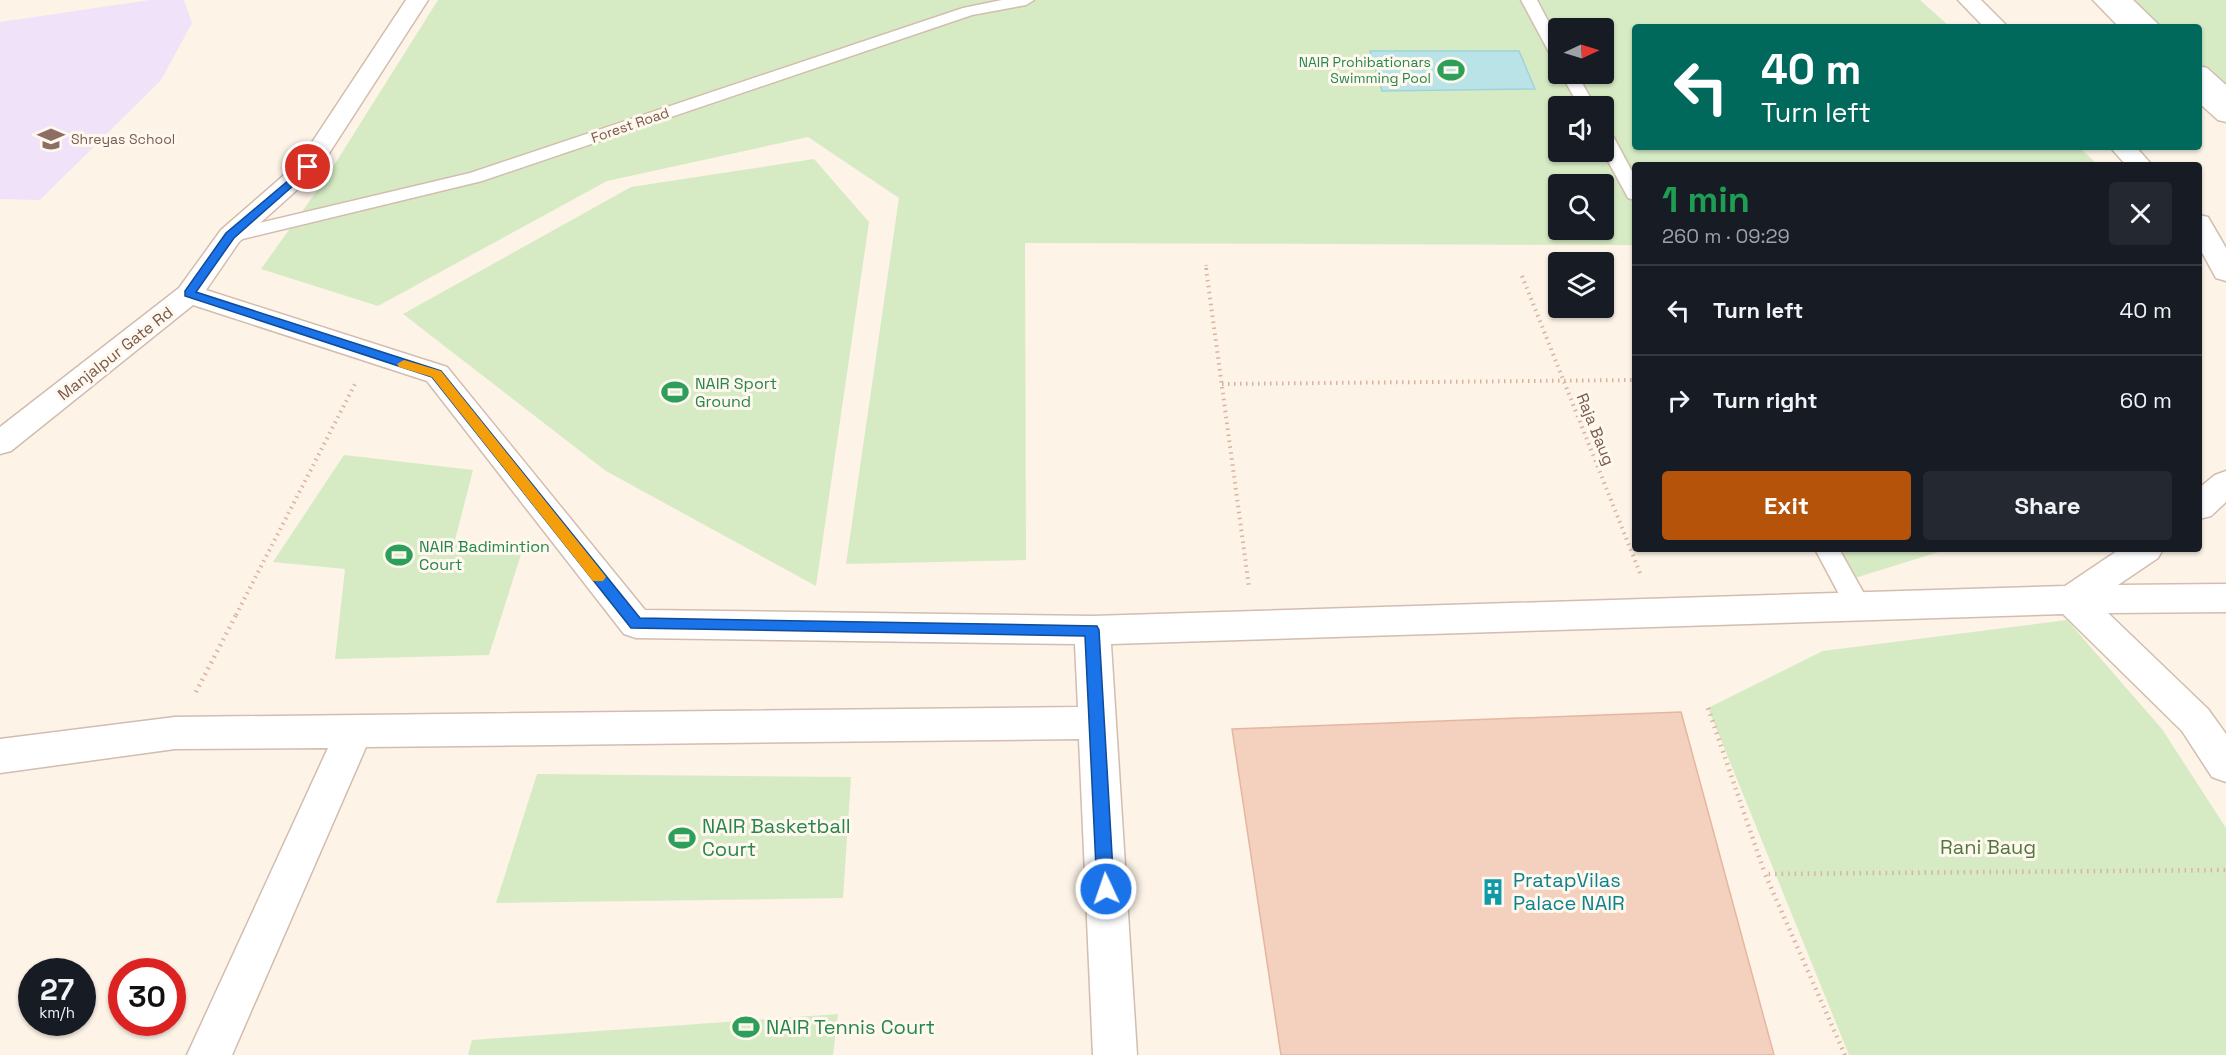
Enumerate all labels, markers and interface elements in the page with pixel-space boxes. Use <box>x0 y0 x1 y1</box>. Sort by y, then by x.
north arrow <box>1548 18 1614 84</box>
map controls <box>1548 18 1614 318</box>
text: 40 m <box>1761 43 1861 96</box>
icon: left <box>1662 48 1740 126</box>
place label: NAIR Prohibationars Swimming Pool <box>1299 53 1431 87</box>
sports icon: NAIR Prohibationars Swimming Pool <box>1436 55 1466 85</box>
text: Turn left <box>1761 95 1871 130</box>
button: sound <box>1548 96 1614 162</box>
street label: Forest Road <box>589 103 671 147</box>
school or university icon: Shreyas School <box>36 124 66 154</box>
place label: Shreyas School <box>71 130 175 148</box>
pin <box>282 141 333 192</box>
icon: arrive <box>291 150 324 183</box>
button: search <box>1548 174 1614 240</box>
text: 1 min <box>1662 177 1750 223</box>
button: close <box>2109 182 2172 245</box>
text: 260 m · 09:29 <box>1662 223 1790 249</box>
button: layers <box>1548 252 1614 318</box>
icon: left <box>1662 294 1695 327</box>
text: Turn left <box>1713 296 1803 324</box>
text: 40 m <box>2120 296 2172 324</box>
street label: Manjalpur Gate Rd <box>53 302 177 405</box>
place label: NAIR Sport Ground <box>695 373 777 412</box>
sports icon: NAIR Sport Ground <box>660 377 690 407</box>
icon: right <box>1662 384 1695 417</box>
text: Turn right <box>1713 386 1818 414</box>
text: 60 m <box>2120 386 2172 414</box>
street label: Raja Baug <box>1572 390 1620 468</box>
button: Exit <box>1662 471 1911 540</box>
button: Share <box>1923 471 2172 540</box>
place label: NAIR Badimintion Court <box>419 536 550 575</box>
sports icon: NAIR Badimintion Court <box>384 540 414 570</box>
place label: NAIR Basketball Court <box>702 813 851 862</box>
sports icon: NAIR Basketball Court <box>667 823 697 853</box>
park label: Rani Baug <box>1940 834 2036 860</box>
position arrow <box>1074 857 1138 921</box>
place label: PratapVilas Palace NAIR <box>1513 867 1625 916</box>
building icon: PratapVilas Palace NAIR <box>1478 877 1508 907</box>
speed limit sign: 30 <box>108 958 186 1036</box>
text: 27 <box>40 970 74 1009</box>
text: km/h <box>39 1003 75 1022</box>
sports icon: NAIR Tennis Court <box>731 1012 761 1042</box>
place label: NAIR Tennis Court <box>766 1014 935 1040</box>

